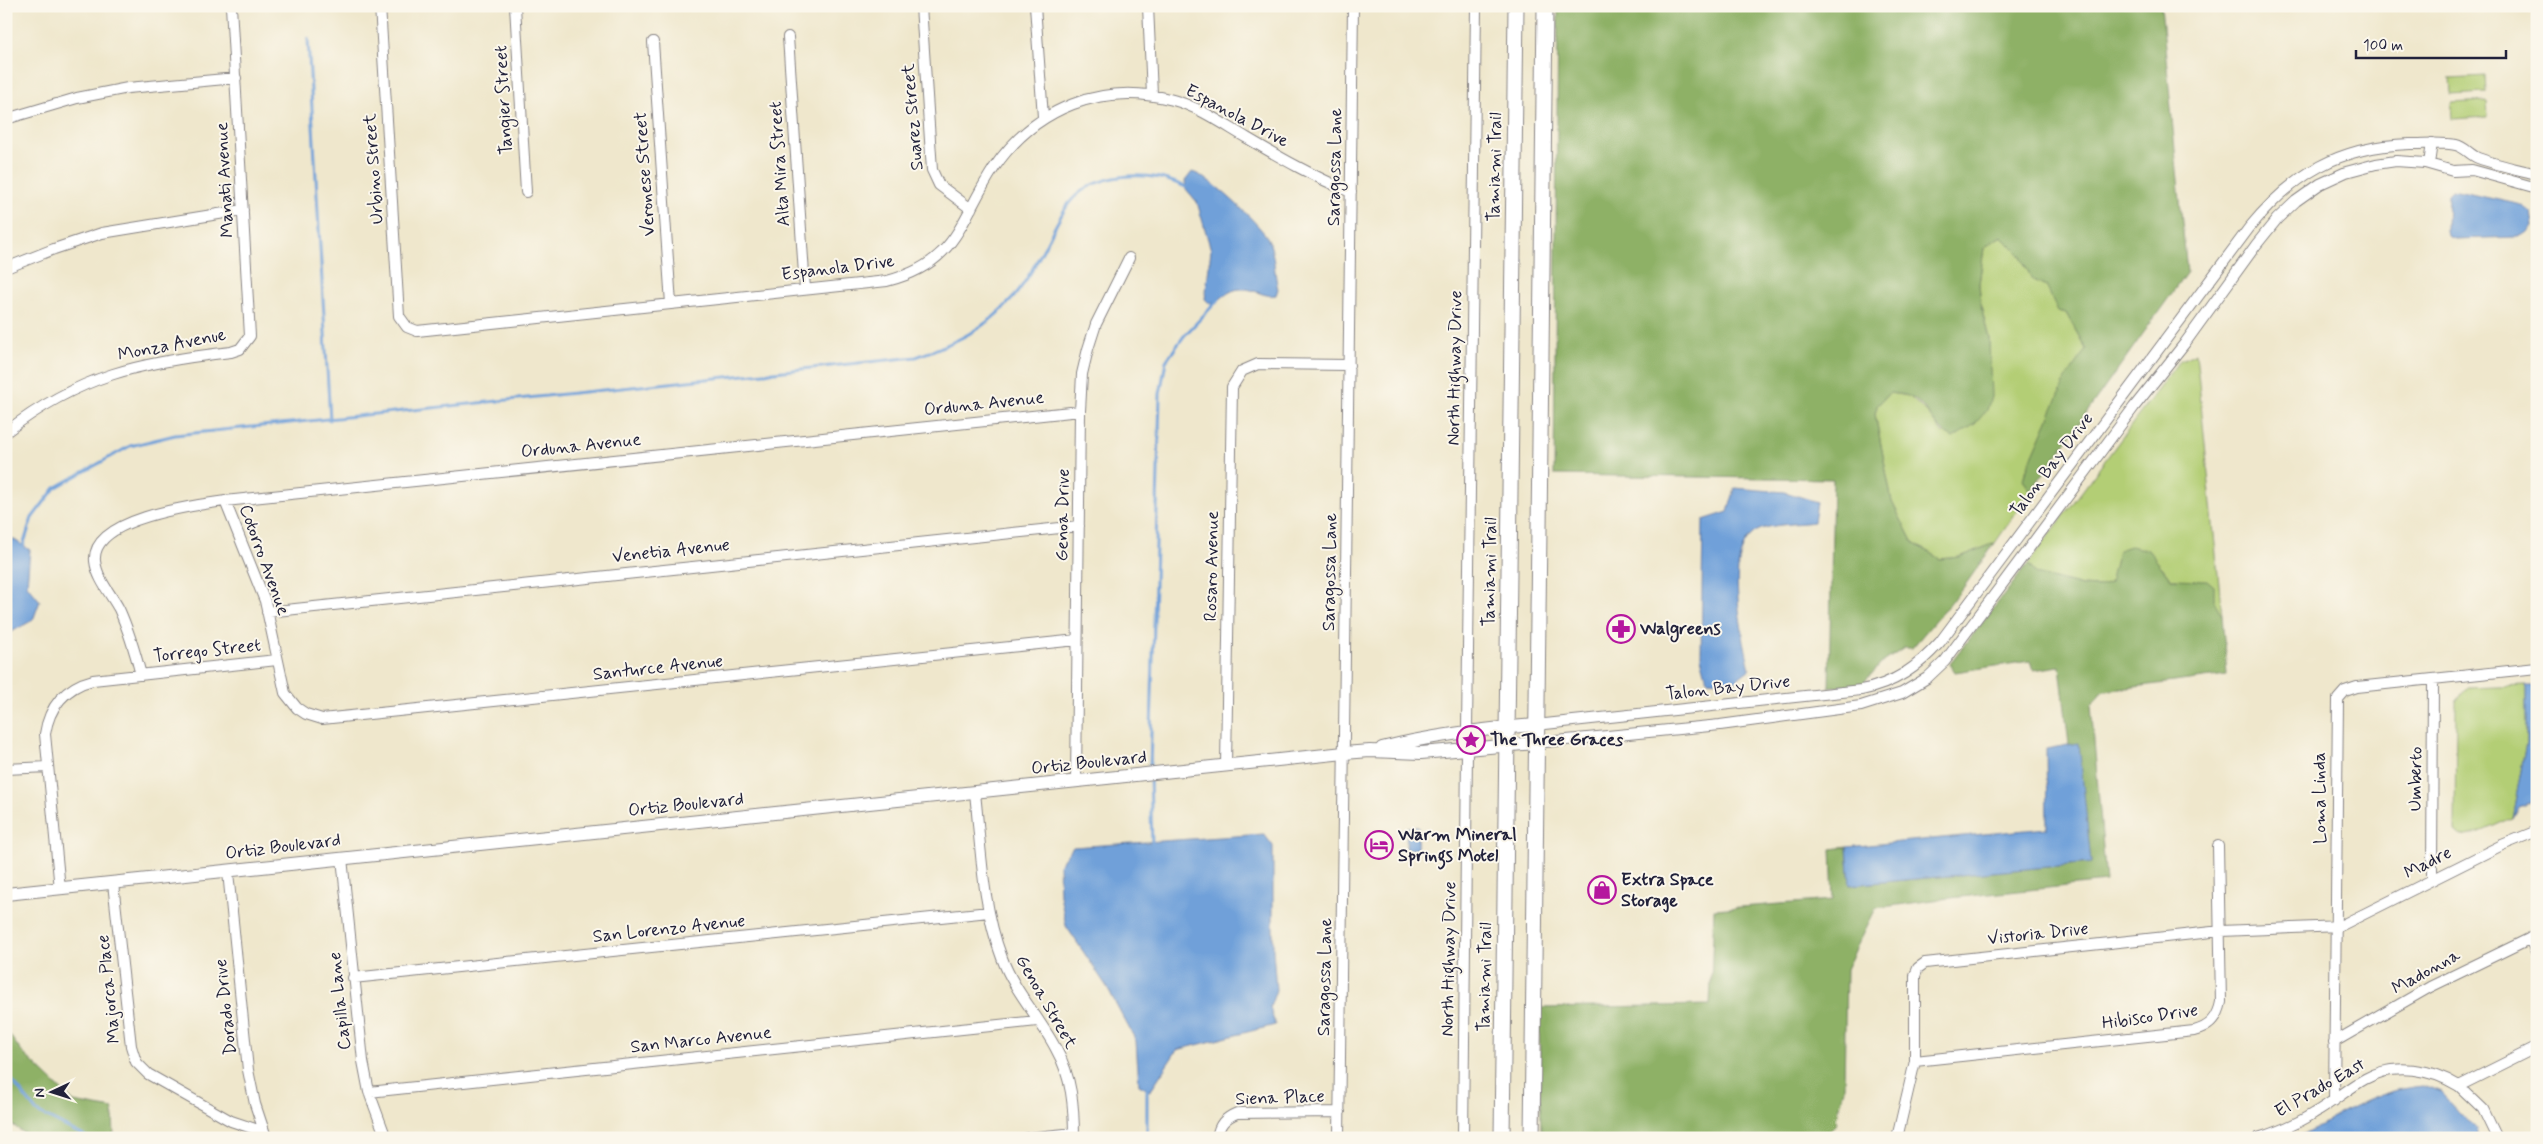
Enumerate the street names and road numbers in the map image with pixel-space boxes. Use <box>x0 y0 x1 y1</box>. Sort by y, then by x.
street label: Tangier Street <box>489 44 520 155</box>
street label: Suarez Street <box>896 62 930 171</box>
street label: Espanola Drive <box>1181 79 1293 153</box>
street label: Alta Mira Street <box>764 100 796 227</box>
street label: Saragossa Lane <box>1322 108 1349 226</box>
street label: Veronese Street <box>629 111 661 237</box>
street label: Urbino Street <box>358 112 390 225</box>
street label: Tamiami Trail <box>1482 112 1508 222</box>
street label: Manati Avenue <box>210 122 240 238</box>
street label: Espanola Drive <box>780 249 896 287</box>
street label: North Highway Drive <box>1442 290 1470 446</box>
street label: Monza Avenue <box>116 323 228 367</box>
street label: Orduna Avenue <box>923 386 1045 422</box>
street label: Talon Bay Drive <box>2005 408 2099 522</box>
street label: Orduna Avenue <box>520 428 642 464</box>
street label: Genoa Drive <box>1050 468 1076 562</box>
street label: Cotorro Avenue <box>233 501 295 619</box>
street label: Rosaro Avenue <box>1199 510 1225 622</box>
street label: Saragossa Lane <box>1317 513 1344 631</box>
street label: Tamiami Trail <box>1477 517 1503 627</box>
street label: Venetia Avenue <box>611 533 731 569</box>
street label: Torrego Street <box>152 633 262 669</box>
street label: Santurce Avenue <box>592 649 724 687</box>
street label: Talon Bay Drive <box>1665 670 1791 706</box>
street label: Ortiz Boulevard <box>1030 745 1148 781</box>
street label: Umberto <box>2403 746 2429 812</box>
street label: Loma Linda <box>2308 752 2332 844</box>
street label: Ortiz Boulevard <box>627 787 745 823</box>
street label: Ortiz Boulevard <box>224 828 342 866</box>
street label: Madre <box>2400 841 2456 885</box>
street label: North Highway Drive <box>1436 881 1464 1037</box>
street label: San Lorenzo Avenue <box>592 909 746 949</box>
street label: Vistoria Drive <box>1986 917 2090 951</box>
street label: Saragossa Lane <box>1312 918 1339 1036</box>
street label: Tamiami Trail <box>1472 922 1498 1032</box>
street label: Majorca Place <box>91 933 127 1045</box>
street label: Madonna <box>2387 943 2465 1001</box>
street label: Capilla Lane <box>323 951 357 1051</box>
street label: Genoa Street <box>1009 951 1083 1054</box>
street label: Dorado Drive <box>209 958 243 1056</box>
street label: Hibisco Drive <box>2100 998 2200 1036</box>
street label: San Marco Avenue <box>629 1021 773 1059</box>
street label: El Prado East <box>2271 1052 2370 1123</box>
street label: Siena Place <box>1235 1084 1325 1112</box>

